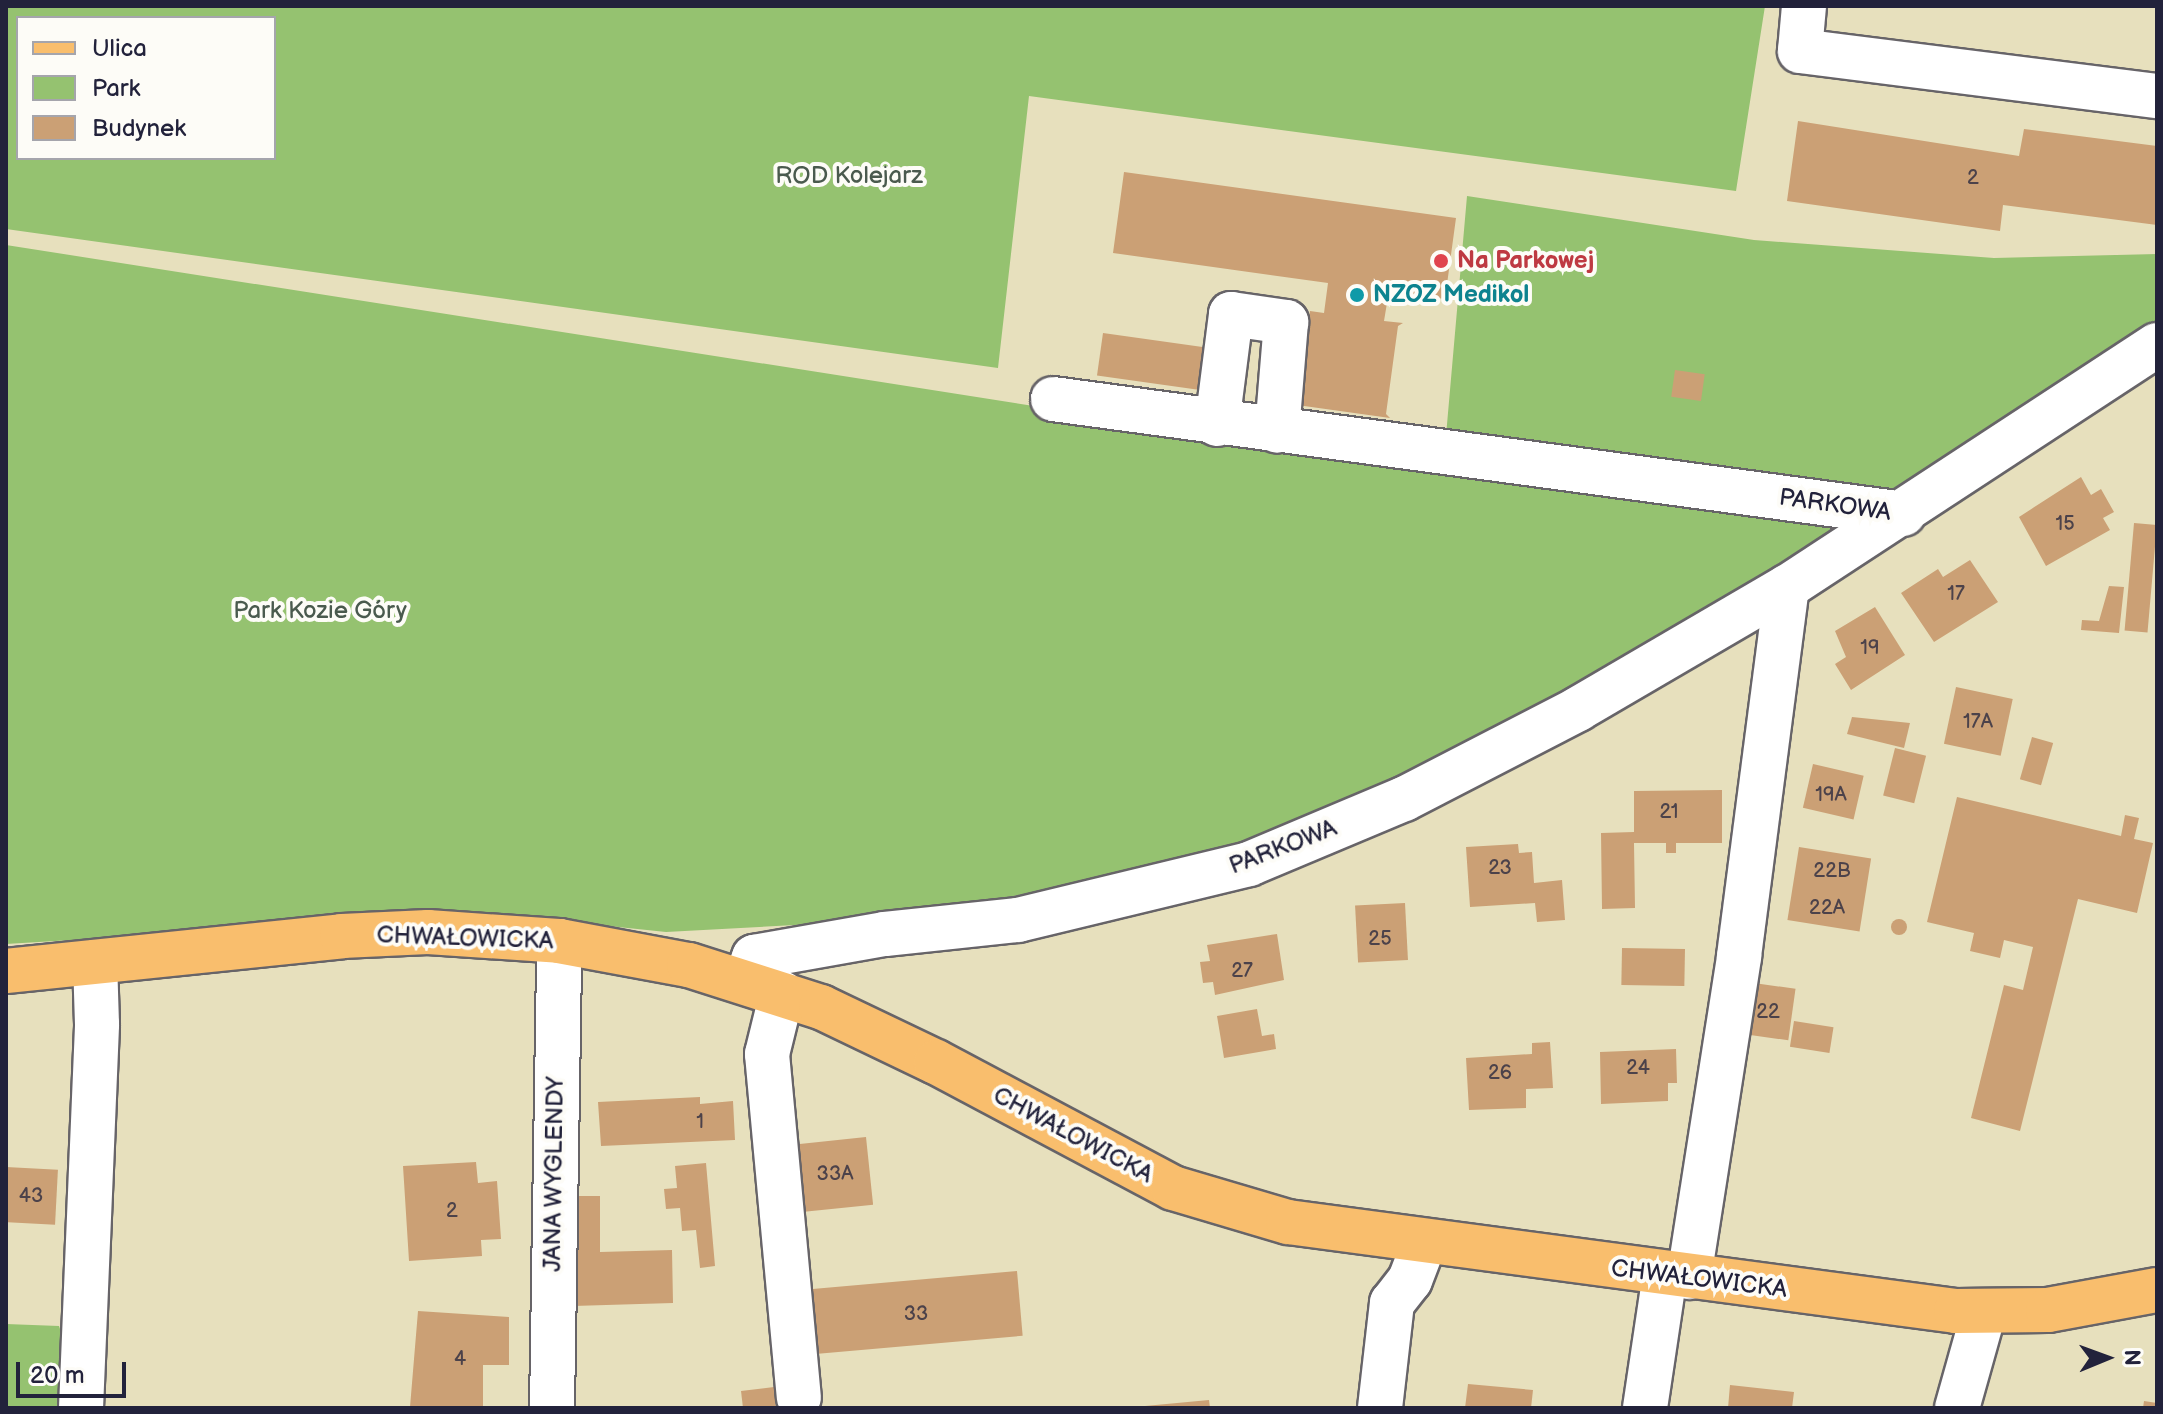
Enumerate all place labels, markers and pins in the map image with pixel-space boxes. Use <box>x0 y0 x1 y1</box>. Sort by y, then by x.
place label: Na Parkowej <box>1457 247 1594 275</box>
marker: Na Parkowej <box>1432 252 1450 270</box>
place label: NZOZ Medikol <box>1373 281 1529 309</box>
marker: NZOZ Medikol <box>1348 286 1366 304</box>

